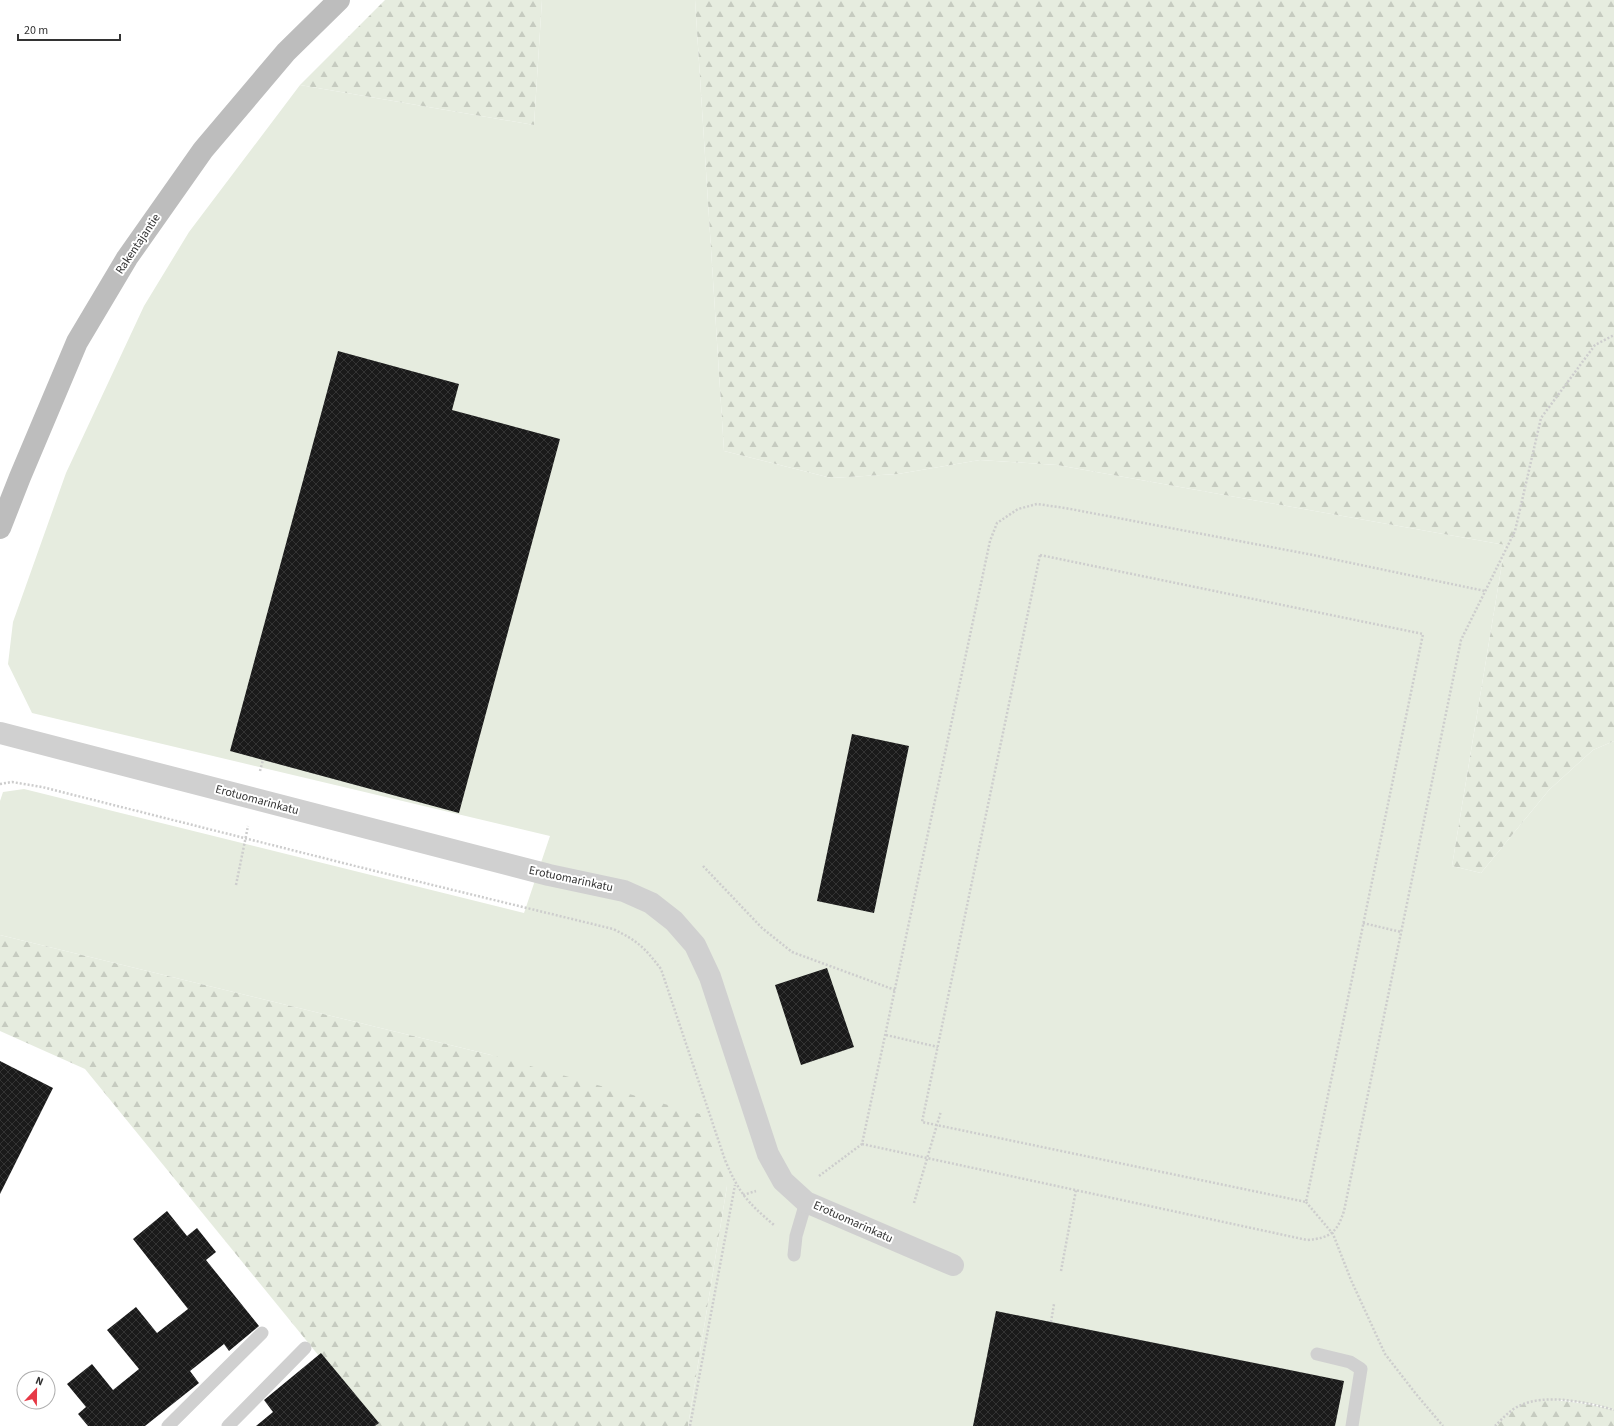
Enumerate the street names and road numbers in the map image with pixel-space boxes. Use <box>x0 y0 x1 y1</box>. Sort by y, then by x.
street label: Rakentajantie <box>112 210 164 278</box>
street label: Erotuomarinkatu <box>213 781 301 819</box>
street label: Erotuomarinkatu <box>527 862 615 896</box>
street label: Erotuomarinkatu <box>810 1197 896 1247</box>

